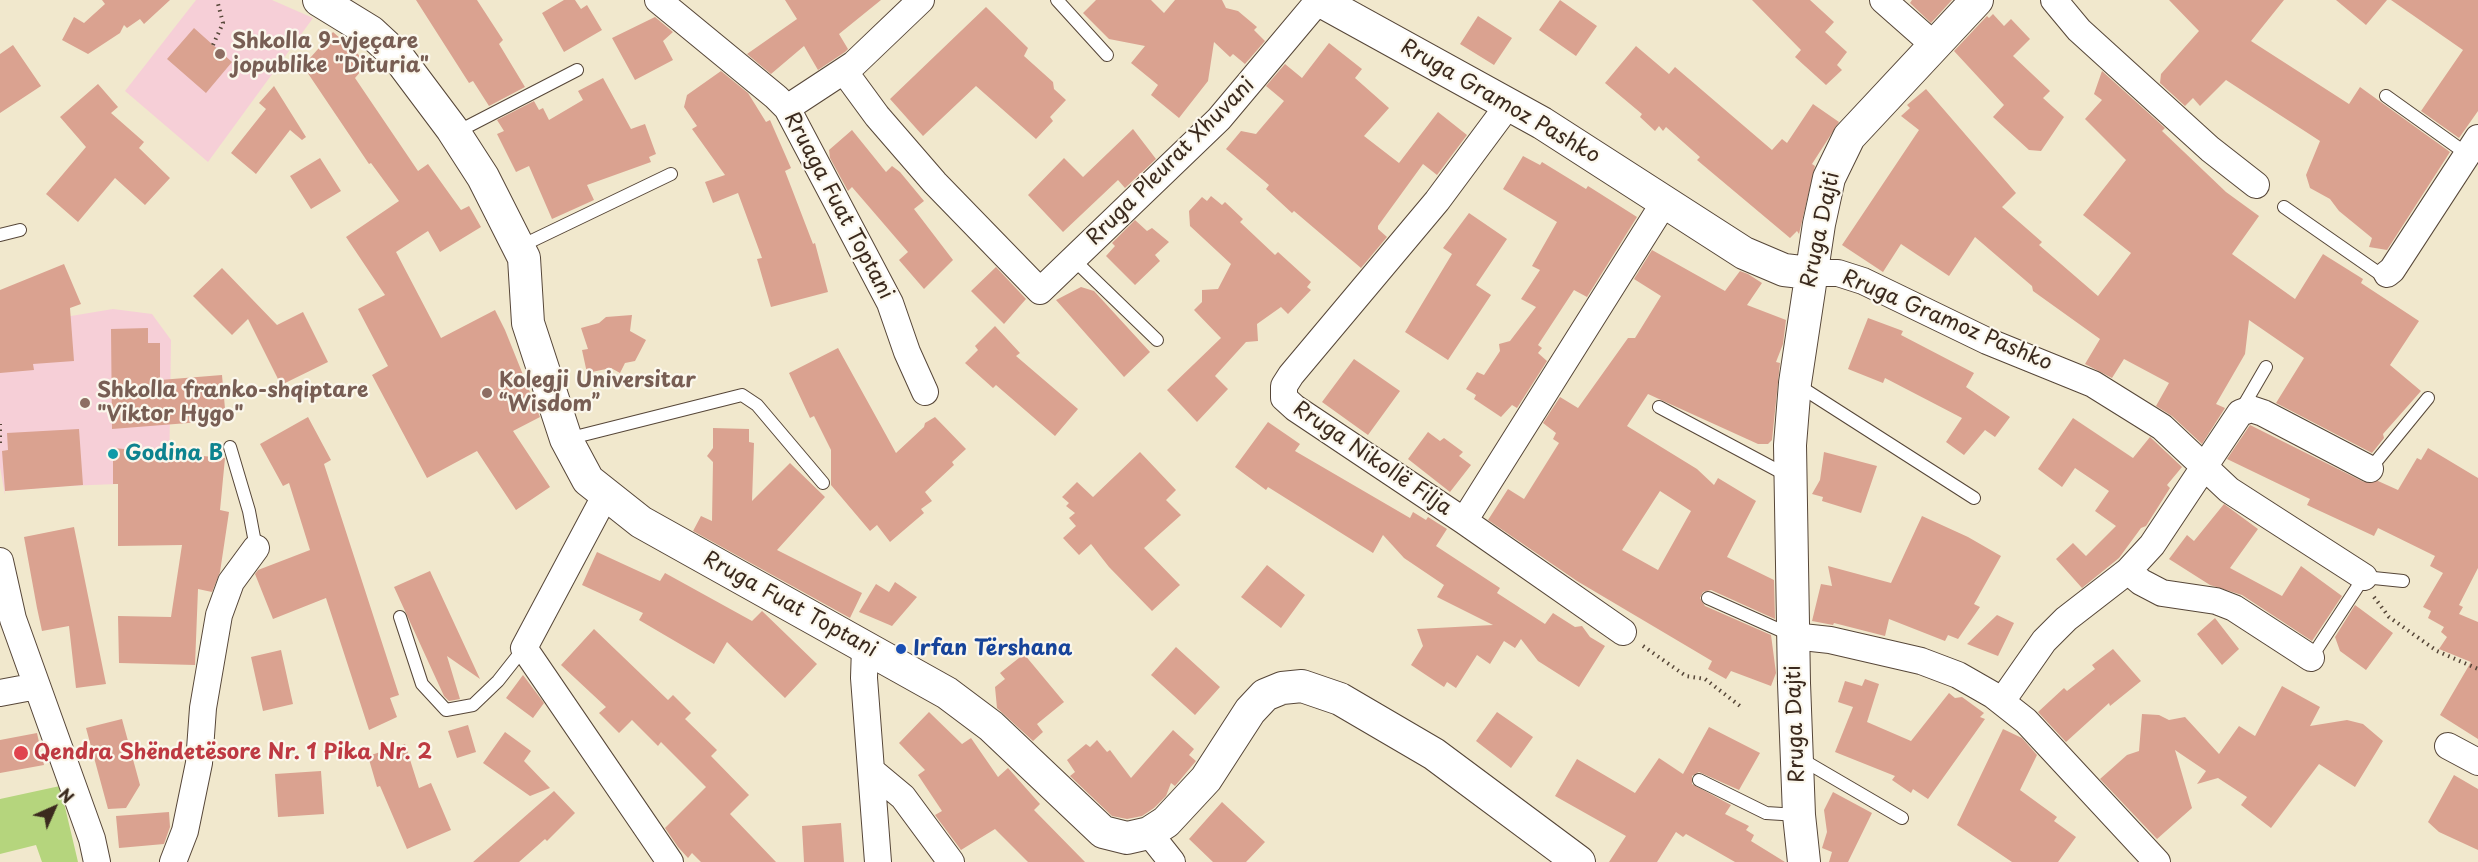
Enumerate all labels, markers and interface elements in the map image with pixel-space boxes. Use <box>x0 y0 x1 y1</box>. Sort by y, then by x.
place label: Shkolla 9-vjeçare jopublike "Dituria" <box>232 29 429 79</box>
street label: Rruga Gramoz Pashko <box>1396 35 1604 169</box>
marker: Shkolla 9-vjeçare jopublike "Dituria" <box>213 47 227 61</box>
street label: Rruga Pleurat Xhuvani <box>1082 73 1260 251</box>
street label: Rruaga Fuat Toptani <box>778 108 898 304</box>
street label: Rruga Dajti <box>1796 170 1846 290</box>
street label: Rruga Gramoz Pashko <box>1838 265 2056 377</box>
place label: Kolegji Universitar “Wisdom” <box>499 368 696 418</box>
place label: Shkolla franko-shqiptare "Viktor Hygo" <box>97 378 368 428</box>
marker: Kolegji Universitar “Wisdom” <box>480 386 494 400</box>
marker: Shkolla franko-shqiptare "Viktor Hygo" <box>78 396 92 410</box>
street label: Rruga Nikollë Filja <box>1288 397 1456 521</box>
place label: Godina B <box>125 441 223 467</box>
marker: Godina B <box>106 447 120 461</box>
street label: Rruga Fuat Toptani <box>699 547 881 663</box>
place label: Irfan Tërshana <box>913 636 1072 662</box>
marker: Irfan Tërshana <box>894 642 908 656</box>
street label: Rruga Dajti <box>1781 665 1811 783</box>
place label: Qendra Shëndetësore Nr. 1 Pika Nr. 2 <box>34 740 432 766</box>
marker: Qendra Shëndetësore Nr. 1 Pika Nr. 2 <box>12 744 30 762</box>
north arrow <box>24 778 84 838</box>
text: N <box>54 782 80 808</box>

